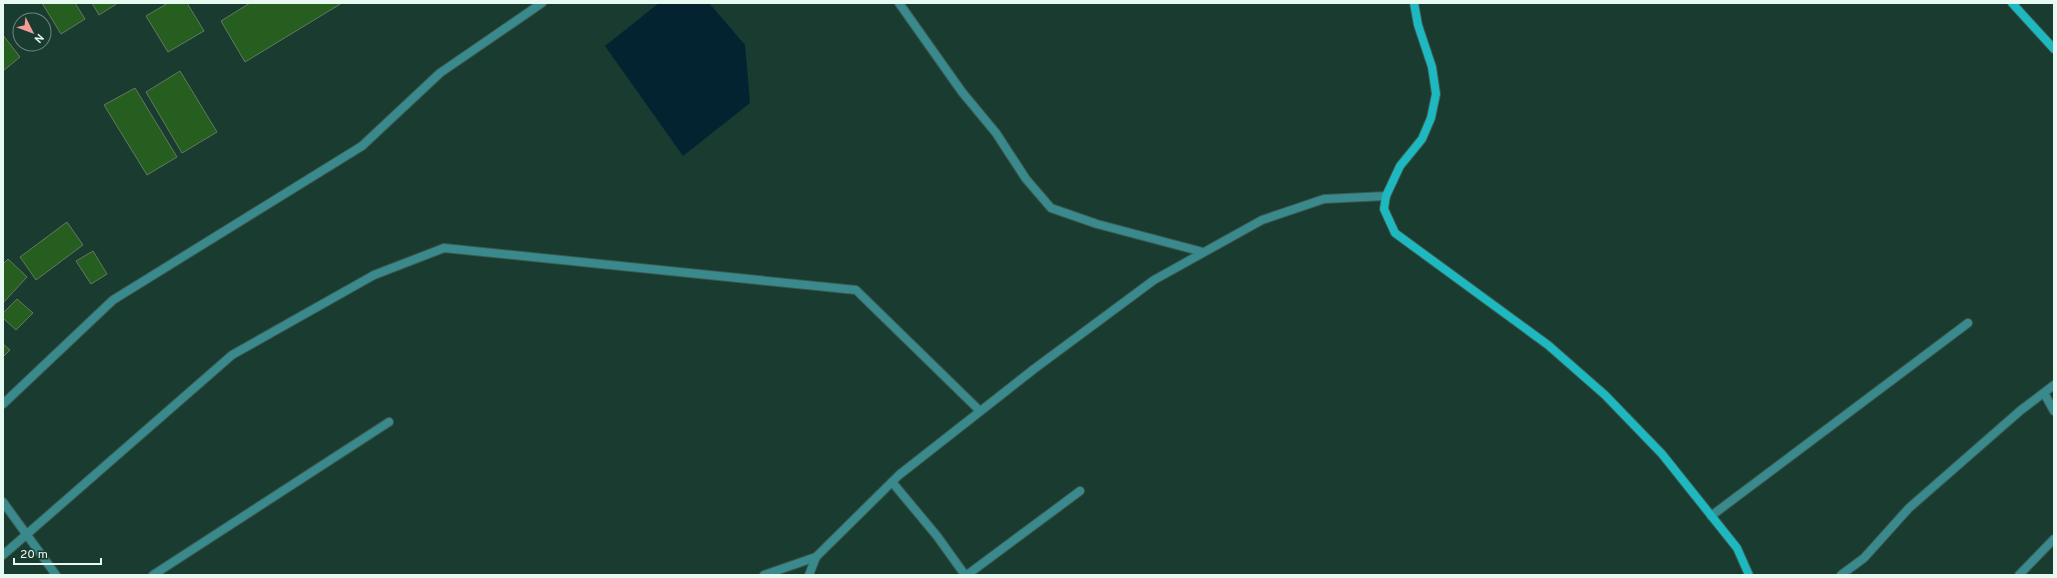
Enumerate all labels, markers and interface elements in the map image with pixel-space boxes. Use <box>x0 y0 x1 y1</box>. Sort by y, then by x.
north arrow <box>12 12 52 52</box>
text: N <box>31 30 47 46</box>
scale bar <box>14 540 101 566</box>
text: 20 m <box>20 547 48 563</box>

